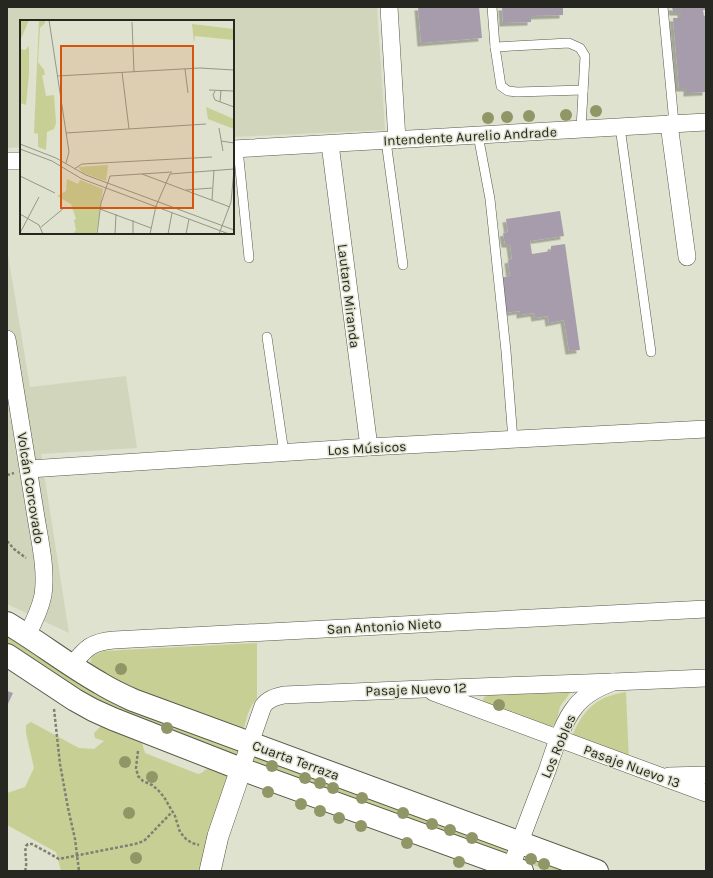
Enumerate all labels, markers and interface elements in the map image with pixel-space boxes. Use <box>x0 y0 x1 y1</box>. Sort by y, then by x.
inset map <box>20 20 234 234</box>
street label: Intendente Aurelio Andrade <box>383 123 557 150</box>
street label: Lautaro Miranda <box>334 243 363 349</box>
street label: Volcán Corcovado <box>13 431 48 545</box>
street label: Los Músicos <box>327 438 407 459</box>
street label: San Antonio Nieto <box>326 615 442 638</box>
street label: Pasaje Nuevo 12 <box>365 679 467 700</box>
street label: Los Robles <box>537 712 580 781</box>
street label: Cuarta Terraza <box>250 737 342 784</box>
street label: Pasaje Nuevo 13 <box>581 741 682 792</box>

